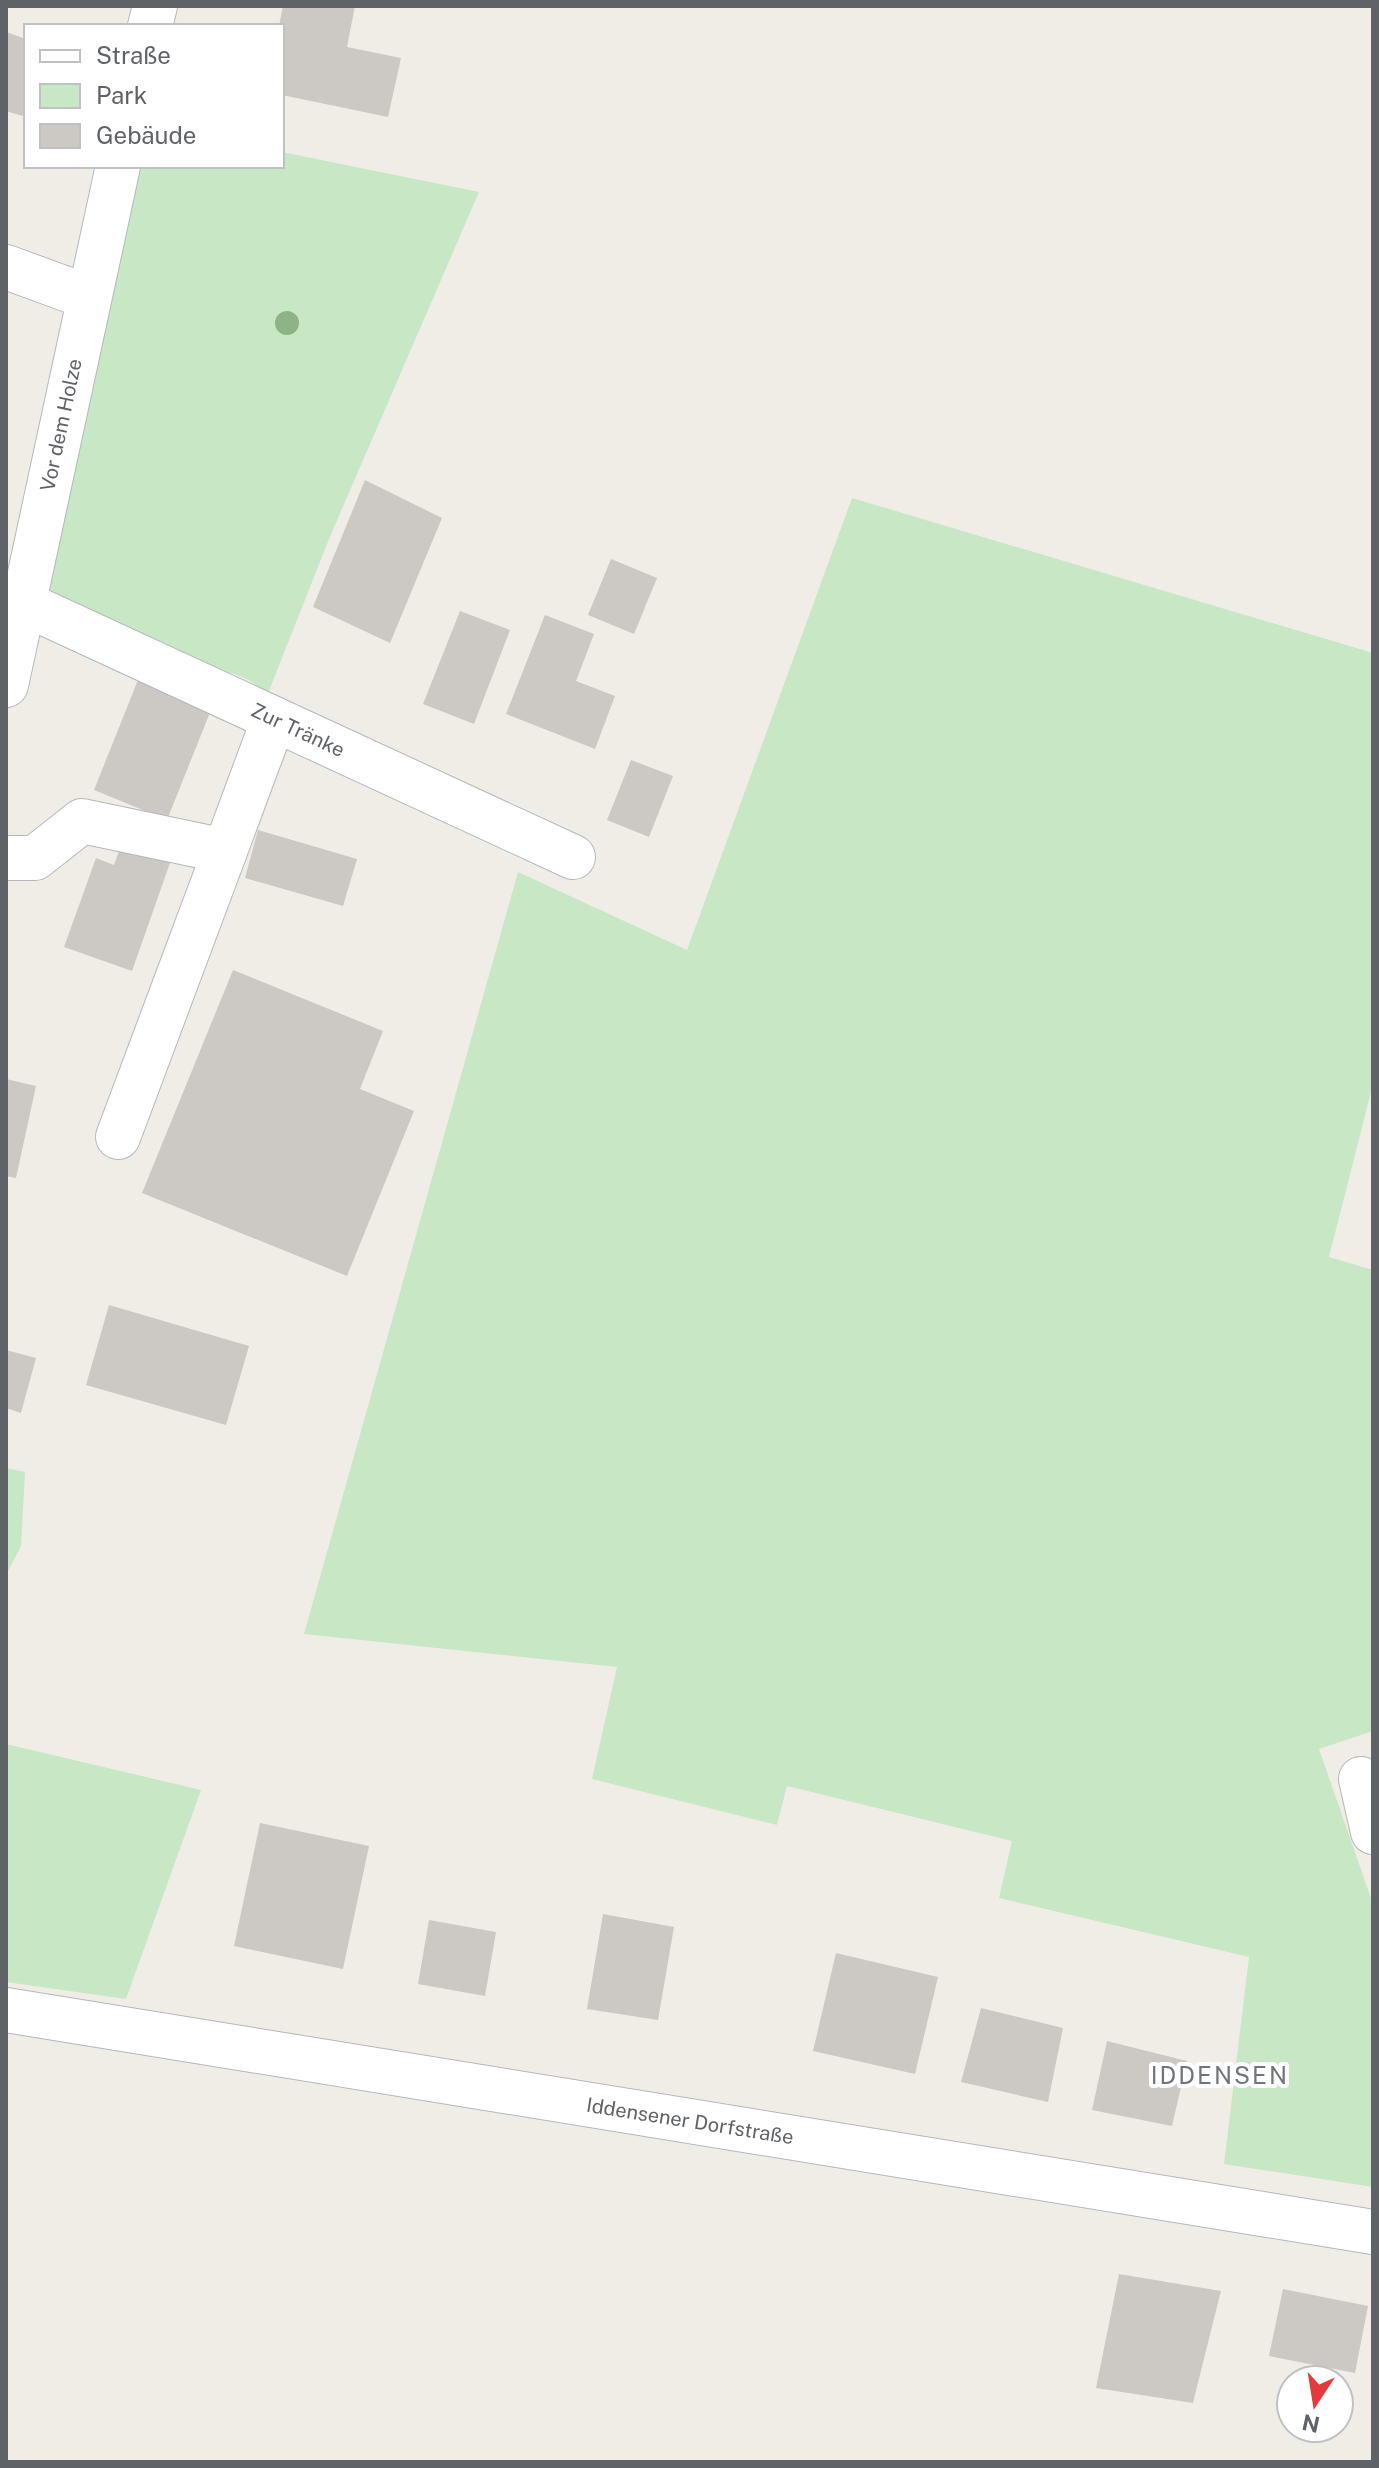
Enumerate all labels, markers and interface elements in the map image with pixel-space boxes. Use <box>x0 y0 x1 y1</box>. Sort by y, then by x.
legend <box>24 24 284 168</box>
text: Straße <box>96 41 171 69</box>
text: Park <box>96 81 147 109</box>
text: Gebäude <box>96 121 196 149</box>
street label: Vor dem Holze <box>35 356 87 494</box>
street label: Zur Tränke <box>247 698 349 762</box>
district label: IDDENSEN <box>1151 2061 1289 2089</box>
street label: Iddensener Dorfstraße <box>585 2093 795 2149</box>
north arrow <box>1275 2364 1355 2444</box>
text: N <box>1300 2409 1322 2438</box>

